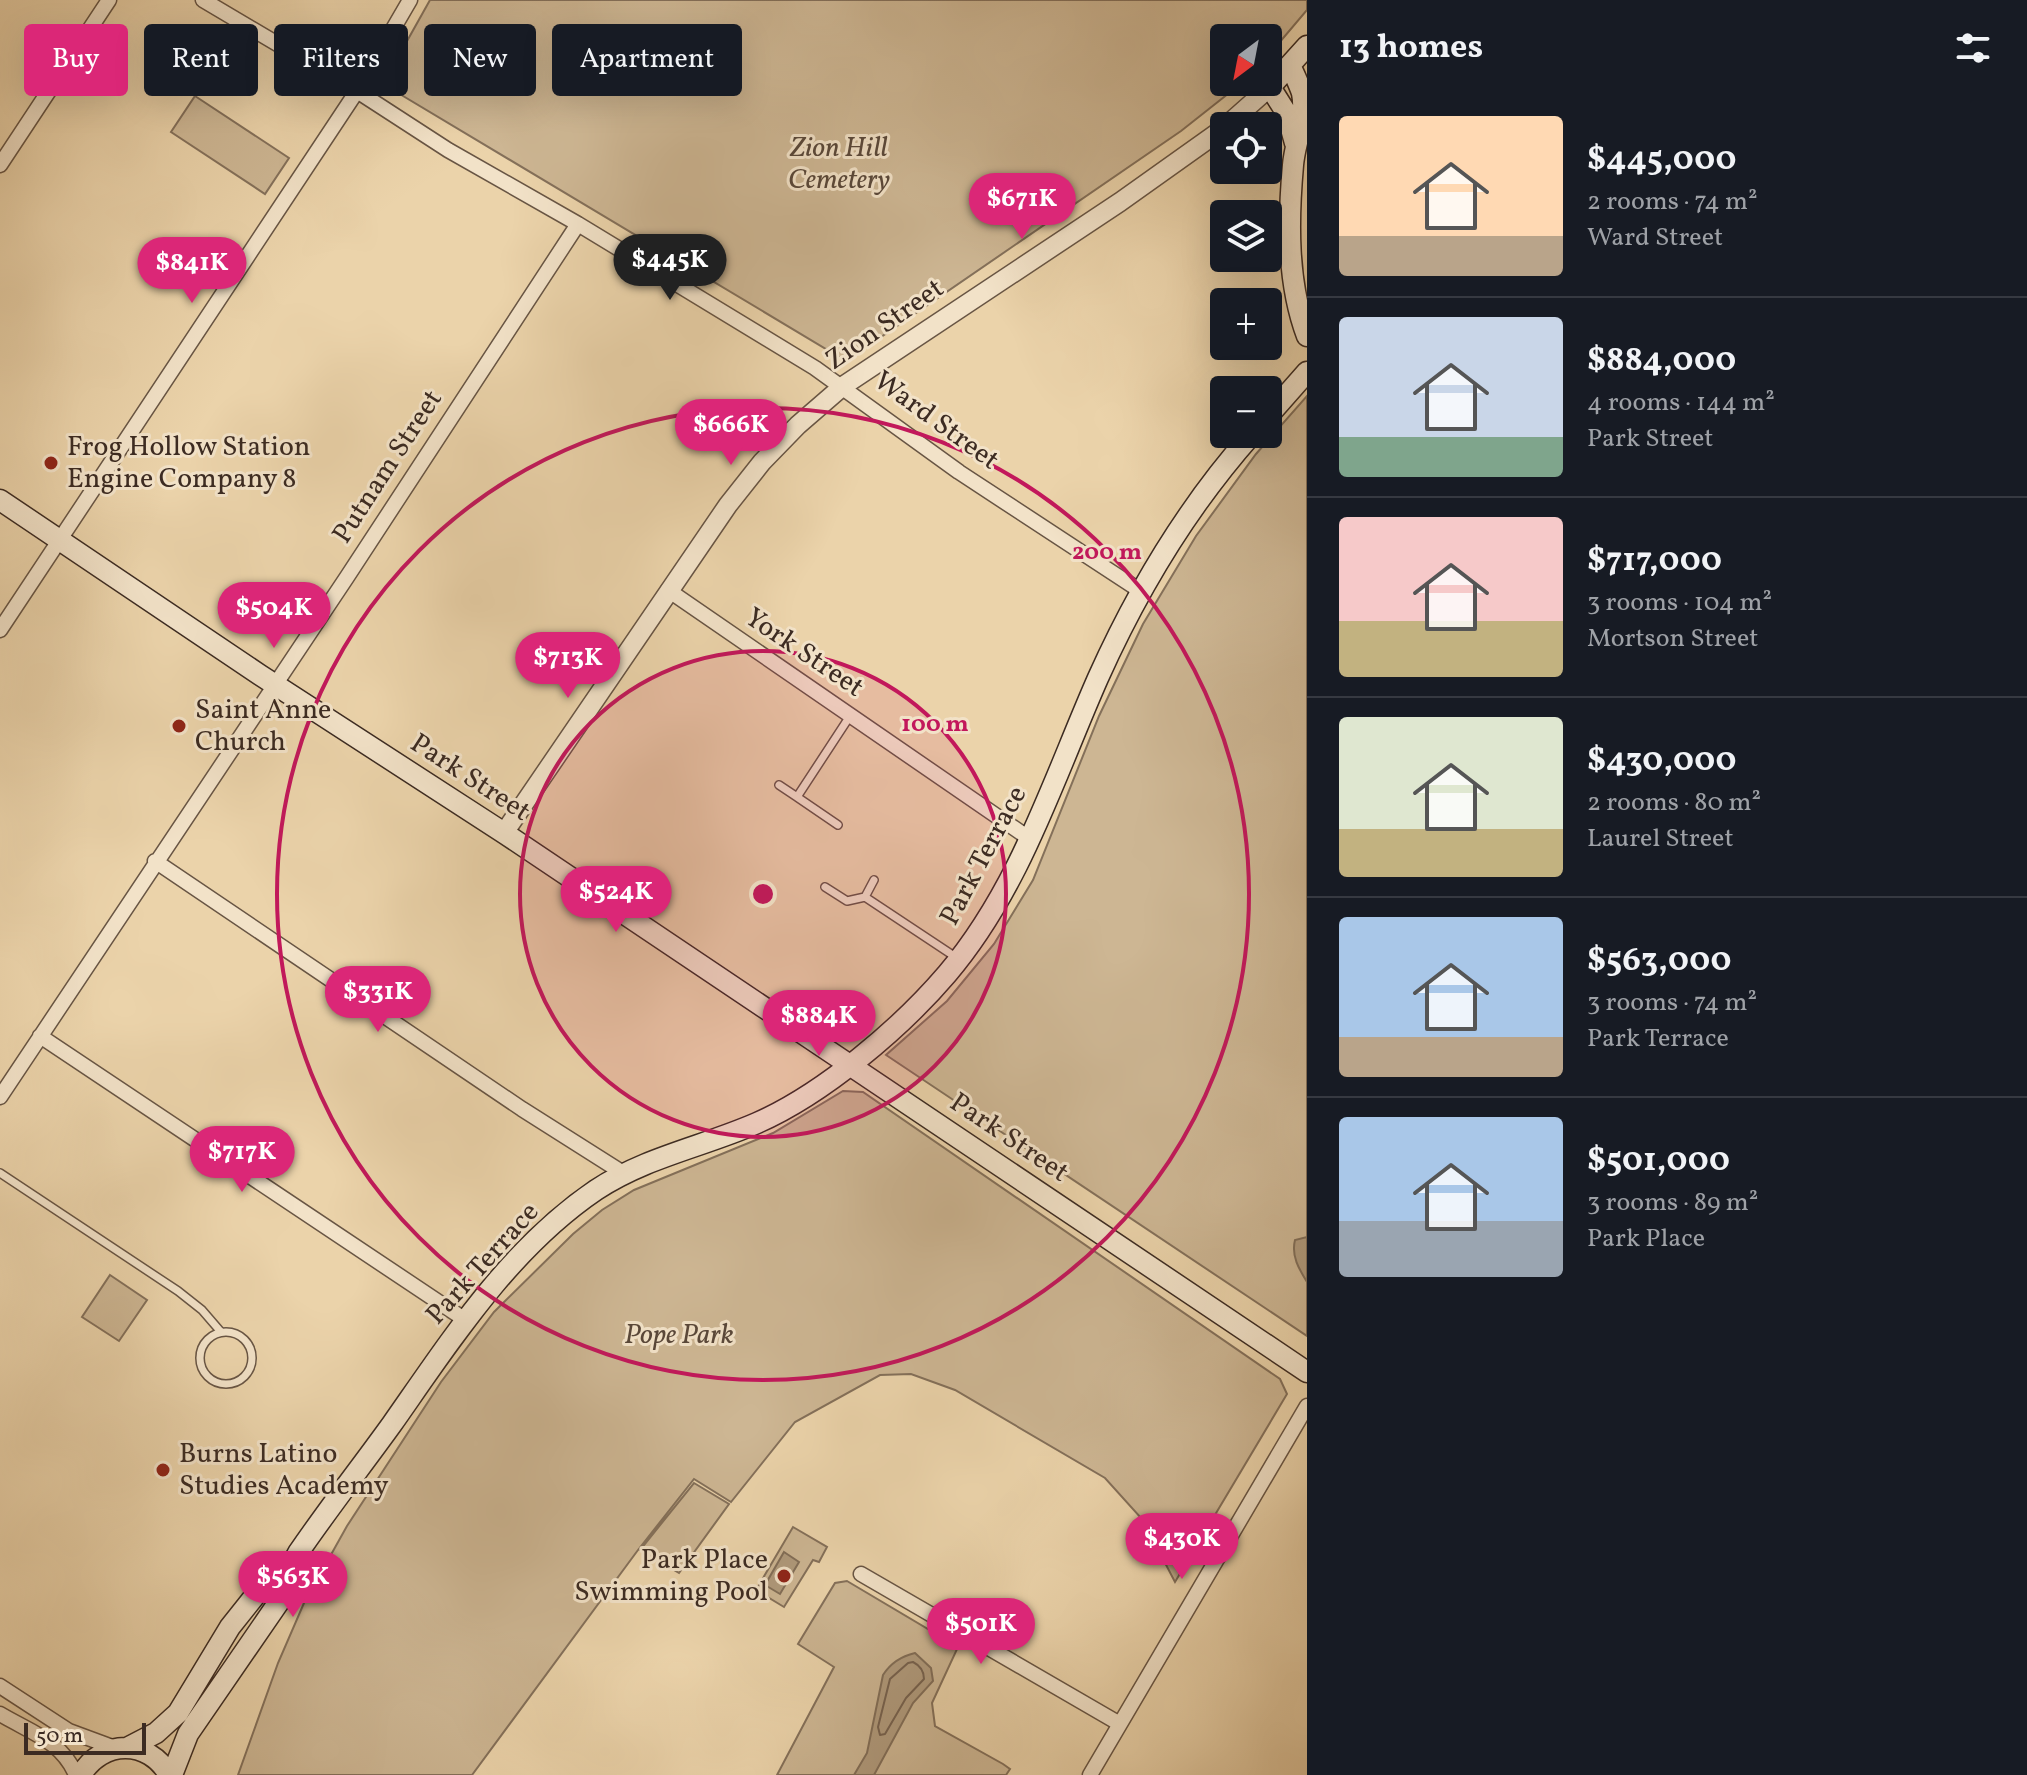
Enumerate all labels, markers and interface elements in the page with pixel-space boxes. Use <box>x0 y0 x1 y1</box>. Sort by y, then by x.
chip: Buy <box>24 24 128 96</box>
chip: Rent <box>144 24 258 96</box>
chip: Filters <box>274 24 408 96</box>
chip: New <box>424 24 536 96</box>
chip: Apartment <box>552 24 742 96</box>
north arrow <box>1210 24 1282 96</box>
map controls <box>1210 24 1282 448</box>
text: 13 homes <box>1339 25 1483 72</box>
icon: filters <box>1951 26 1995 70</box>
button: locate <box>1210 112 1282 184</box>
park label: Zion Hill Cemetery <box>788 129 890 200</box>
text: $445,000 <box>1587 137 1736 184</box>
icon: home <box>1403 148 1499 244</box>
pin: $671K <box>966 173 1078 241</box>
text: $671K <box>987 181 1057 217</box>
text: 2 rooms · 74 m² <box>1587 184 1758 220</box>
button: layers <box>1210 200 1282 272</box>
text: Ward Street <box>1587 220 1723 256</box>
pin: $445K <box>614 234 726 302</box>
pin: $841K <box>136 237 248 305</box>
text: $445K <box>632 242 708 278</box>
text: $841K <box>155 245 229 281</box>
street label: Zion Street <box>818 270 952 380</box>
button: + <box>1210 288 1282 360</box>
text: $884,000 <box>1587 338 1736 385</box>
icon: home <box>1403 349 1499 445</box>
street label: Ward Street <box>865 362 1007 480</box>
button: − <box>1210 376 1282 448</box>
street label: Putnam Street <box>324 382 452 552</box>
text: 4 rooms · 144 m² <box>1587 385 1775 421</box>
pin: $666K <box>675 399 787 467</box>
text: $666K <box>693 407 769 443</box>
text: Park Street <box>1587 421 1713 457</box>
place label: Frog Hollow Station Engine Company 8 <box>67 428 311 499</box>
marker: Frog Hollow Station Engine Company 8 <box>42 454 60 472</box>
text: 200 m <box>1072 536 1142 570</box>
text: $717,000 <box>1587 538 1722 585</box>
icon: home <box>1403 549 1499 645</box>
pin: $504K <box>218 582 330 650</box>
text: 3 rooms · 104 m² <box>1587 585 1772 621</box>
text: $504K <box>236 590 312 626</box>
street label: York Street <box>737 599 871 707</box>
text: Mortson Street <box>1587 621 1758 657</box>
pin: $713K <box>512 632 624 700</box>
text: $713K <box>533 640 603 676</box>
place label: Saint Anne Church <box>195 691 331 762</box>
text: 100 m <box>901 708 969 742</box>
marker: Saint Anne Church <box>170 717 188 735</box>
street label: Park Street <box>402 725 538 831</box>
text: $430,000 <box>1587 738 1736 785</box>
icon: home <box>1403 749 1499 845</box>
street label: Park Terrace <box>931 779 1037 933</box>
text: 2 rooms · 80 m² <box>1587 785 1761 821</box>
text: Laurel Street <box>1587 821 1734 857</box>
pin: $524K <box>560 866 672 934</box>
text: $524K <box>579 874 653 910</box>
centre of rings <box>749 880 777 908</box>
text: $563,000 <box>1587 938 1731 985</box>
icon: home <box>1403 949 1499 1045</box>
pin: $331K <box>322 966 434 1034</box>
text: $331K <box>343 974 413 1010</box>
text: 3 rooms · 74 m² <box>1587 985 1757 1021</box>
pin: $884K <box>763 990 875 1058</box>
text: $884K <box>781 998 857 1034</box>
text: Park Terrace <box>1587 1021 1729 1057</box>
street label: Park Street <box>942 1084 1076 1192</box>
pin: $717K <box>186 1126 298 1194</box>
text: $717K <box>208 1134 276 1170</box>
text: $501,000 <box>1587 1138 1730 1185</box>
icon: home <box>1403 1149 1499 1245</box>
text: 3 rooms · 89 m² <box>1587 1185 1758 1221</box>
street label: Park Terrace <box>417 1194 549 1334</box>
text: Park Place <box>1587 1221 1705 1257</box>
park label: Pope Park <box>624 1316 734 1355</box>
place label: Burns Latino Studies Academy <box>179 1435 389 1506</box>
marker: Burns Latino Studies Academy <box>154 1461 172 1479</box>
pin: $430K <box>1126 1513 1238 1581</box>
text: $430K <box>1143 1521 1221 1557</box>
place label: Park Place Swimming Pool <box>574 1541 768 1612</box>
pin: $563K <box>237 1551 349 1619</box>
text: $563K <box>256 1559 330 1595</box>
marker: Park Place Swimming Pool <box>775 1567 793 1585</box>
pin: $501K <box>925 1598 1037 1666</box>
text: $501K <box>945 1606 1017 1642</box>
scale bar <box>24 1719 146 1755</box>
text: 50 m <box>36 1721 83 1752</box>

